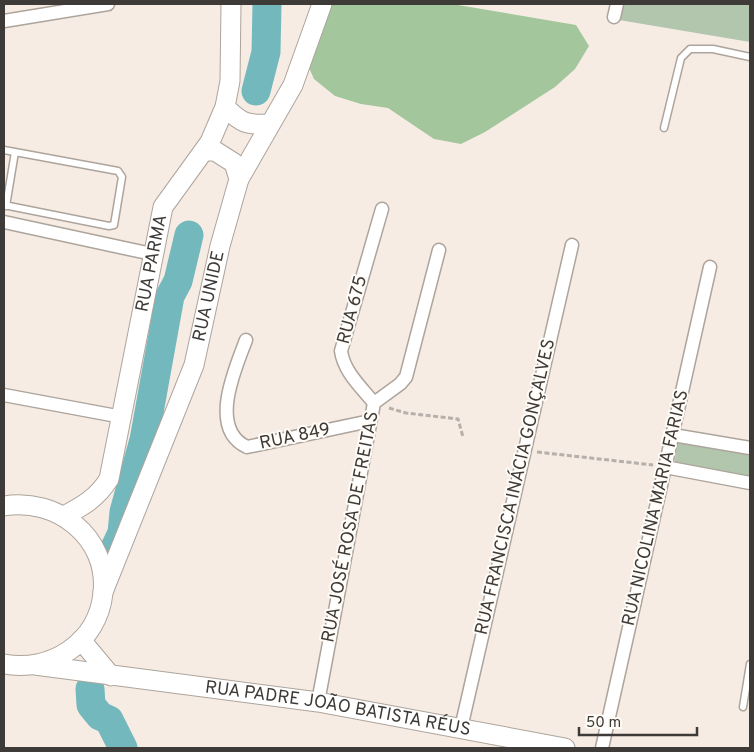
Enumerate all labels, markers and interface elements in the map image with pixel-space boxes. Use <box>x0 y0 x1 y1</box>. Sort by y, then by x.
street label: RUA PARMA <box>131 212 173 314</box>
street label: RUA UNIDE <box>188 249 230 344</box>
street label: RUA 675 <box>333 273 373 347</box>
street label: RUA FRANCISCA INÁCIA GONÇALVES <box>469 336 561 637</box>
street label: RUA NICOLINA MARIA FARIAS <box>618 388 694 628</box>
street label: RUA JOSÉ ROSA DE FREITAS <box>315 409 385 645</box>
street label: RUA 849 <box>257 418 333 456</box>
street label: RUA PADRE JOÃO BATISTA RÉUS <box>204 676 473 742</box>
scale bar <box>579 704 696 736</box>
text: 50 m <box>586 714 621 733</box>

